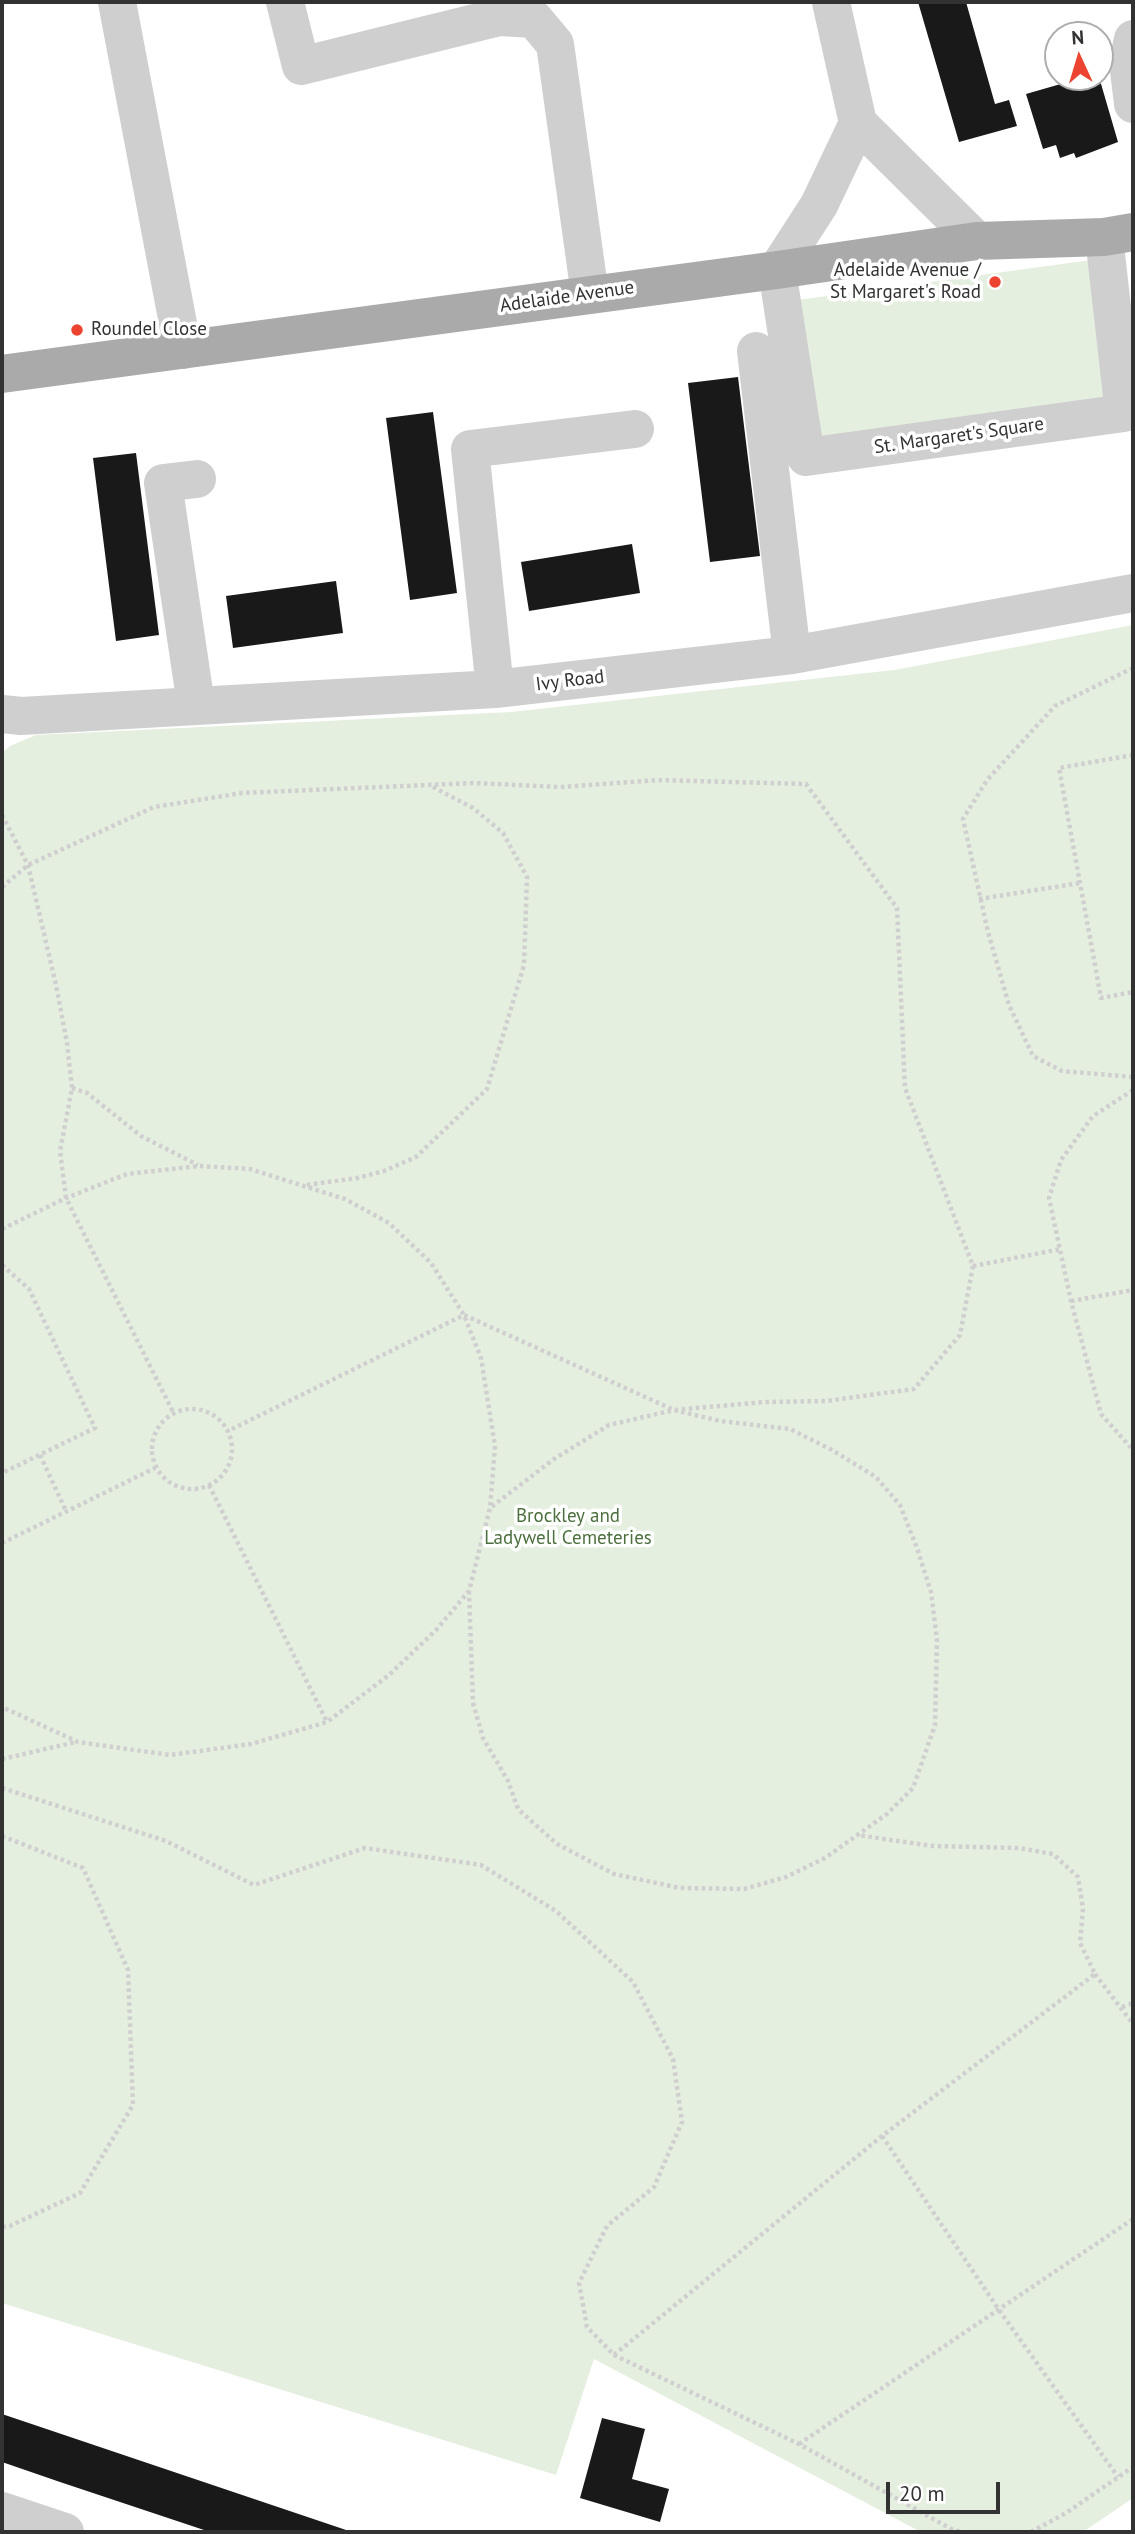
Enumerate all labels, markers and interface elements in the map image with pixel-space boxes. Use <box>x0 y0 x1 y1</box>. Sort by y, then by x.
north arrow <box>1044 21 1114 91</box>
text: N <box>1071 25 1085 49</box>
place label: Adelaide Avenue / St Margaret's Road <box>830 260 981 304</box>
marker: Adelaide Avenue / St Margaret's Road <box>987 274 1003 290</box>
street label: Adelaide Avenue <box>498 276 636 318</box>
place label: Roundel Close <box>91 319 207 341</box>
marker: Roundel Close <box>69 322 85 338</box>
street label: St. Margaret's Square <box>873 413 1045 459</box>
street label: Ivy Road <box>534 665 606 697</box>
park label: Brockley and Ladywell Cemeteries <box>484 1506 652 1550</box>
scale bar <box>890 2468 1004 2512</box>
text: 20 m <box>899 2480 945 2507</box>

